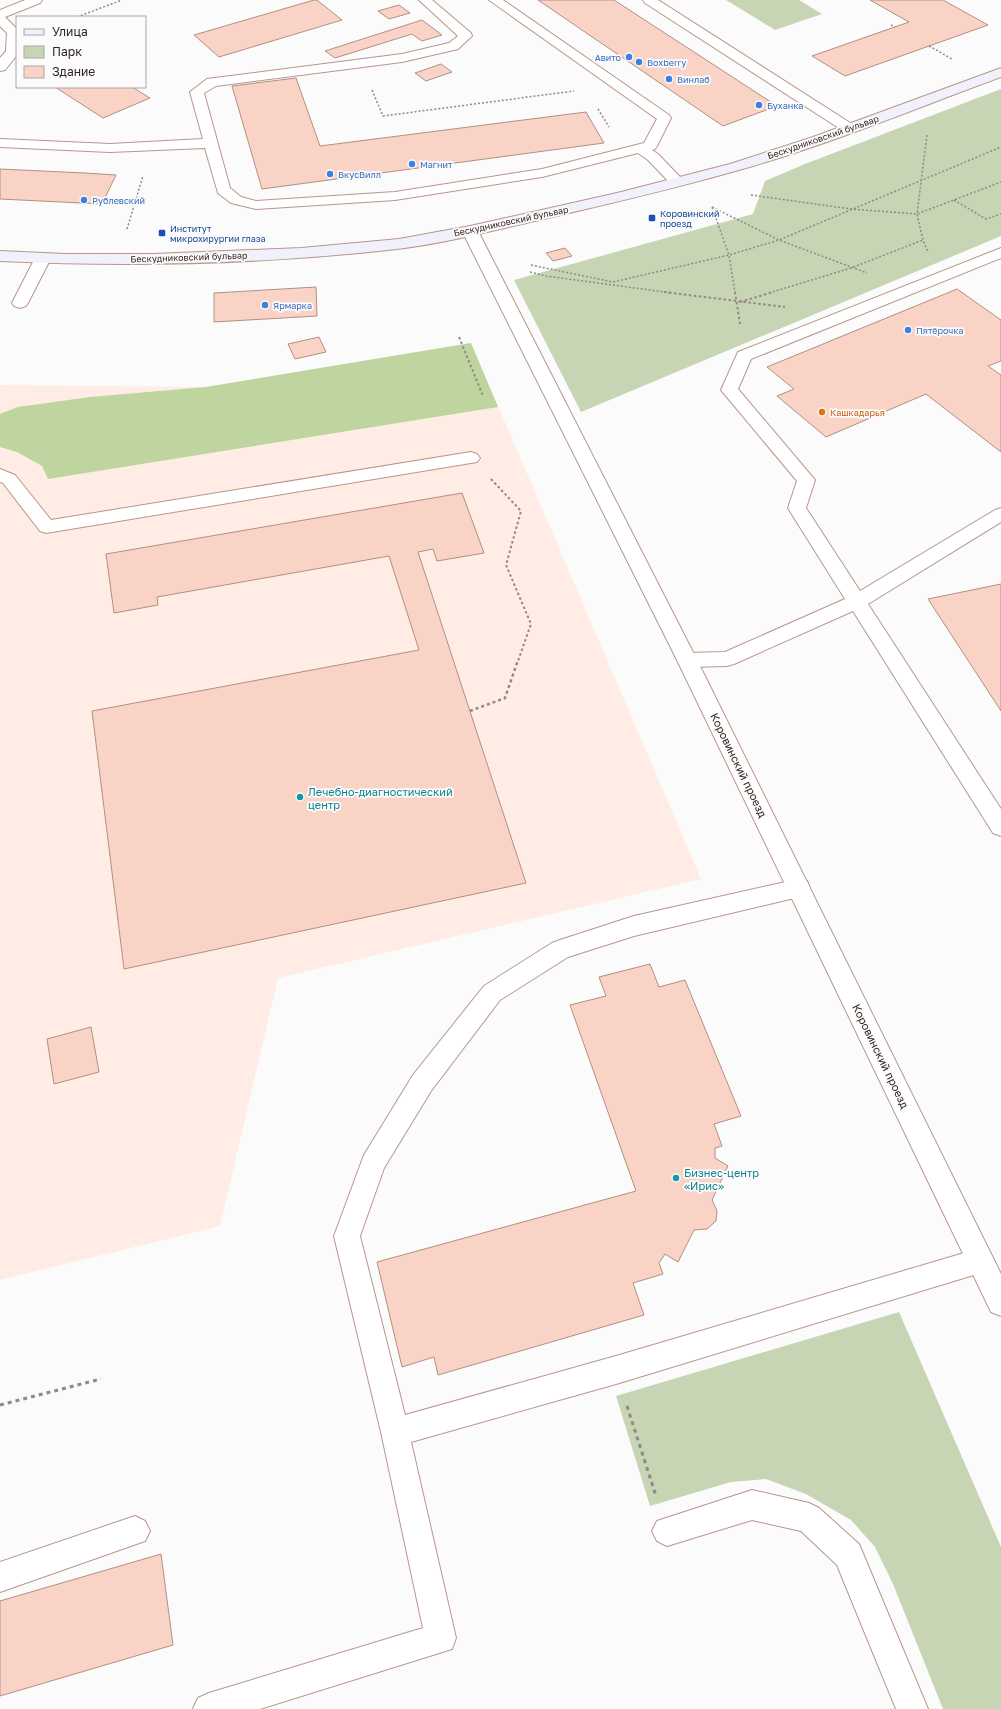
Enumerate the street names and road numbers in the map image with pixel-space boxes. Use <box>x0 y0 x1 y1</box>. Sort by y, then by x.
street label: Бескудниковский бульвар <box>766 113 881 161</box>
street label: Бескудниковский бульвар <box>453 203 570 239</box>
street label: Бескудниковский бульвар <box>130 249 248 265</box>
street label: Коровинский проезд <box>708 711 770 820</box>
street label: Коровинский проезд <box>850 1002 912 1111</box>

